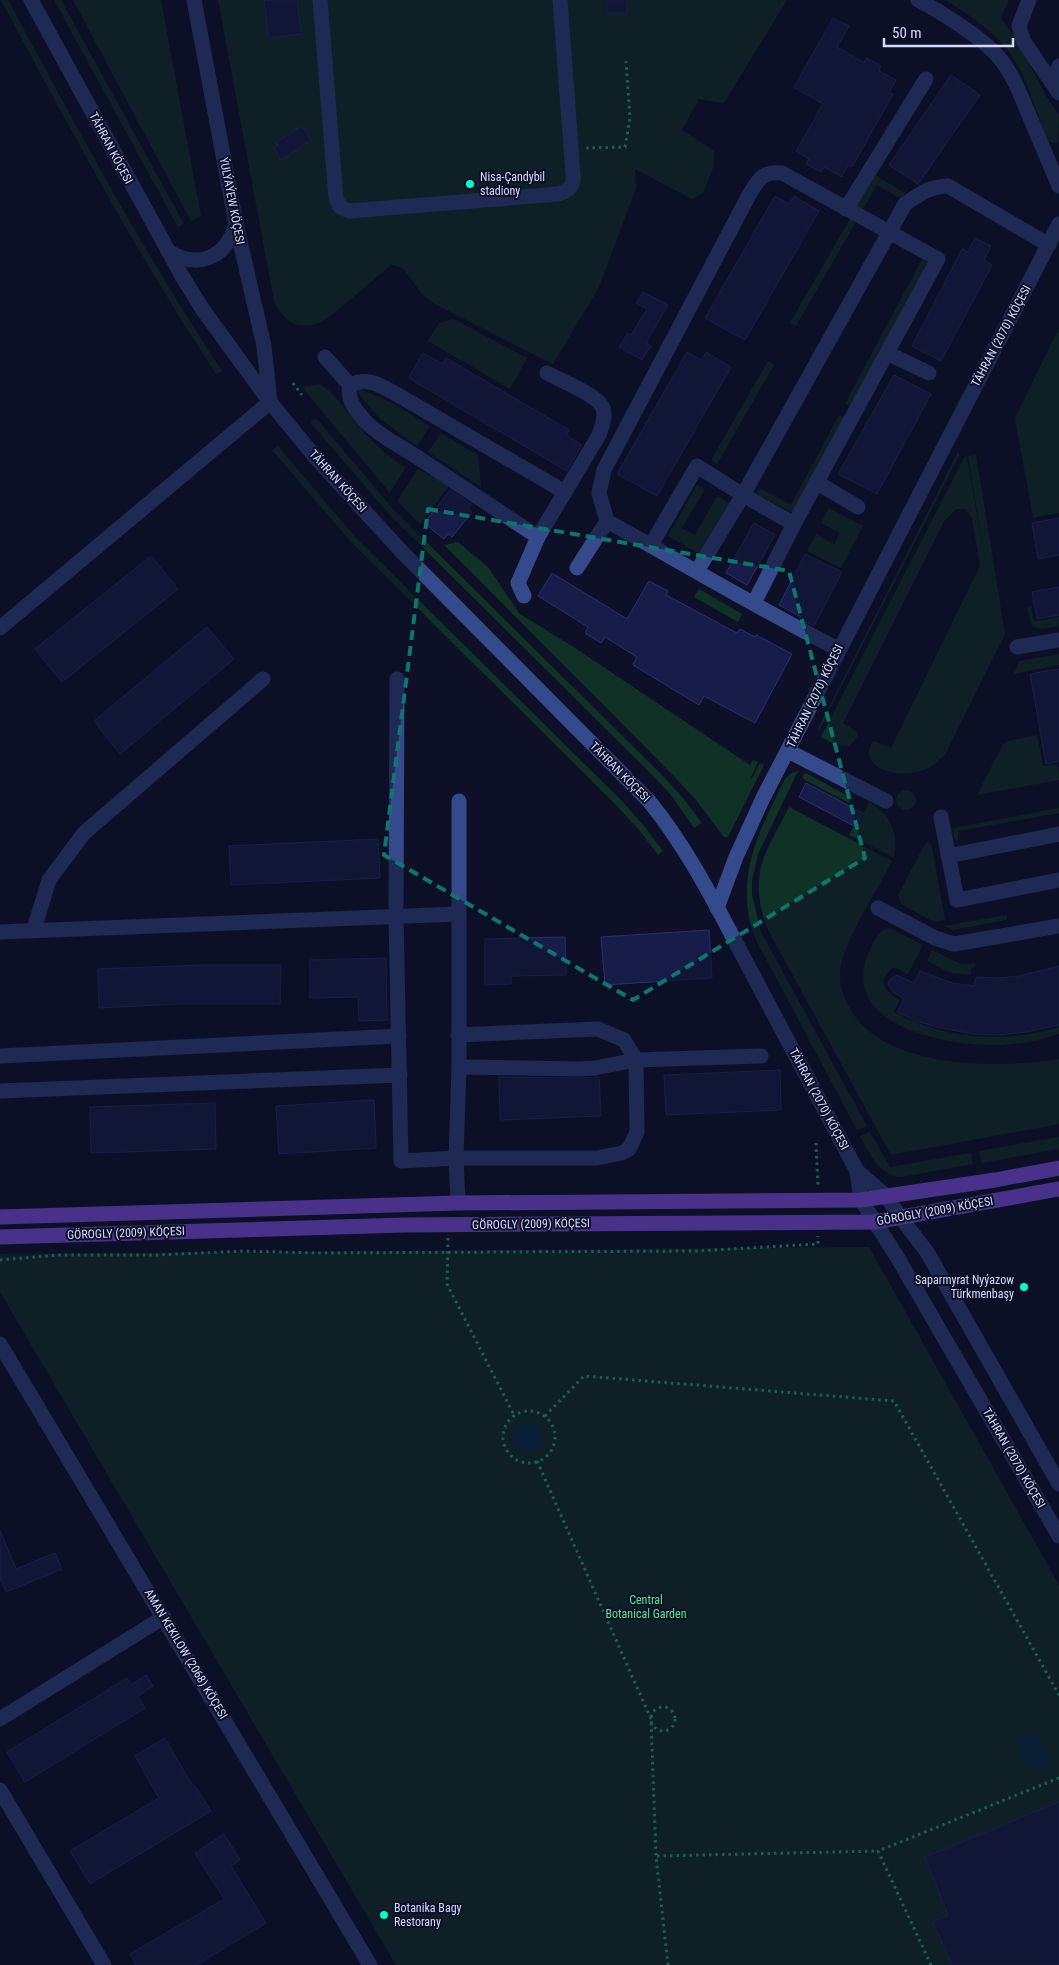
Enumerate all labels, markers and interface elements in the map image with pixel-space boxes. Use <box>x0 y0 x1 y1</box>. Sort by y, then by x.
scale bar <box>884 15 1013 47</box>
text: 50 m <box>892 24 922 42</box>
street label: TÄHRAN KÖÇESI <box>86 109 137 186</box>
street label: ÝULÝAÝEW KÖÇESI <box>217 156 248 246</box>
place label: Nisa-Çandybil stadiony <box>480 170 545 198</box>
marker: Nisa-Çandybil stadiony <box>464 178 476 190</box>
street label: TÄHRAN (2070) KÖÇESI <box>967 282 1034 389</box>
street label: TÄHRAN KÖÇESI <box>306 446 370 515</box>
street label: TÄHRAN (2070) KÖÇESI <box>783 642 846 750</box>
street label: TÄHRAN KÖÇESI <box>587 738 654 805</box>
street label: TÄHRAN (2070) KÖÇESI <box>786 1045 853 1152</box>
street label: GÖROGLY (2009) KÖÇESI <box>876 1193 994 1228</box>
street label: GÖROGLY (2009) KÖÇESI <box>472 1215 590 1232</box>
street label: GÖROGLY (2009) KÖÇESI <box>67 1223 185 1242</box>
place label: Saparmyrat Nyýazow Türkmenbaşy <box>915 1273 1014 1301</box>
marker: Saparmyrat Nyýazow Türkmenbaşy <box>1018 1281 1030 1293</box>
street label: TÄHRAN (2070) KÖÇESI <box>980 1405 1049 1511</box>
street label: AMAN KEKILOW (2068) KÖÇESI <box>142 1586 231 1722</box>
park label: Central Botanical Garden <box>605 1593 687 1621</box>
place label: Botanika Bagy Restorany <box>394 1901 462 1929</box>
marker: Botanika Bagy Restorany <box>378 1909 390 1921</box>

